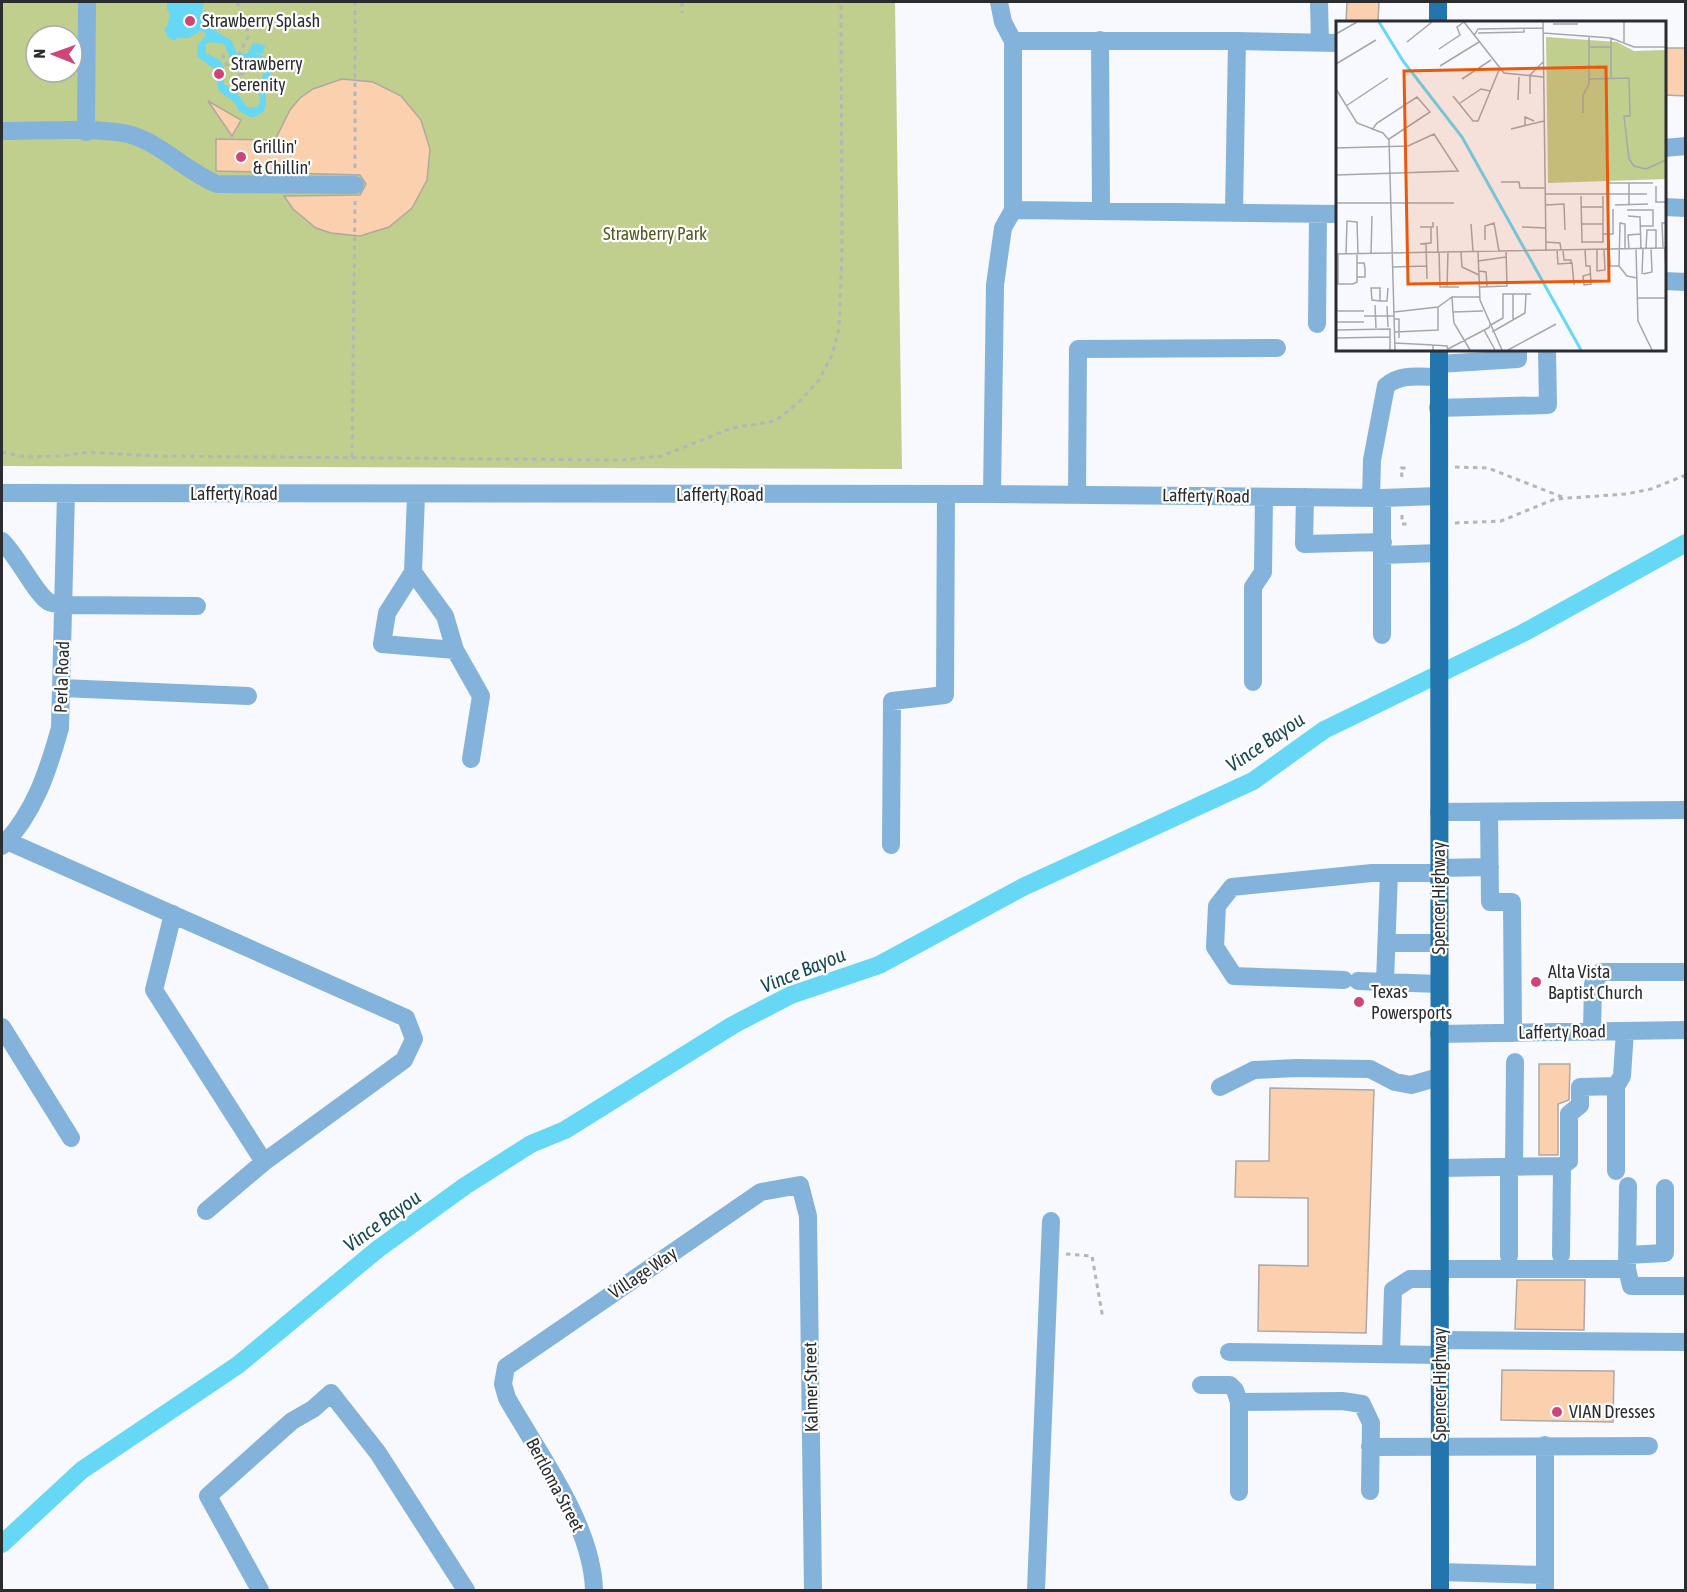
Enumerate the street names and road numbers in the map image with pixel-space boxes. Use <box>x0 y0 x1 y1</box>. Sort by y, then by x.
street label: Lafferty Road <box>190 483 278 504</box>
street label: Lafferty Road <box>676 484 764 505</box>
street label: Lafferty Road <box>1162 484 1250 507</box>
street label: Perla Road <box>50 641 73 713</box>
street label: Spencer Highway <box>1428 841 1449 955</box>
street label: Lafferty Road <box>1518 1020 1606 1043</box>
street label: Village Way <box>605 1242 681 1303</box>
street label: Spencer Highway <box>1429 1327 1450 1441</box>
street label: Kalmer Street <box>799 1342 822 1432</box>
street label: Bertloma Street <box>522 1434 589 1535</box>

